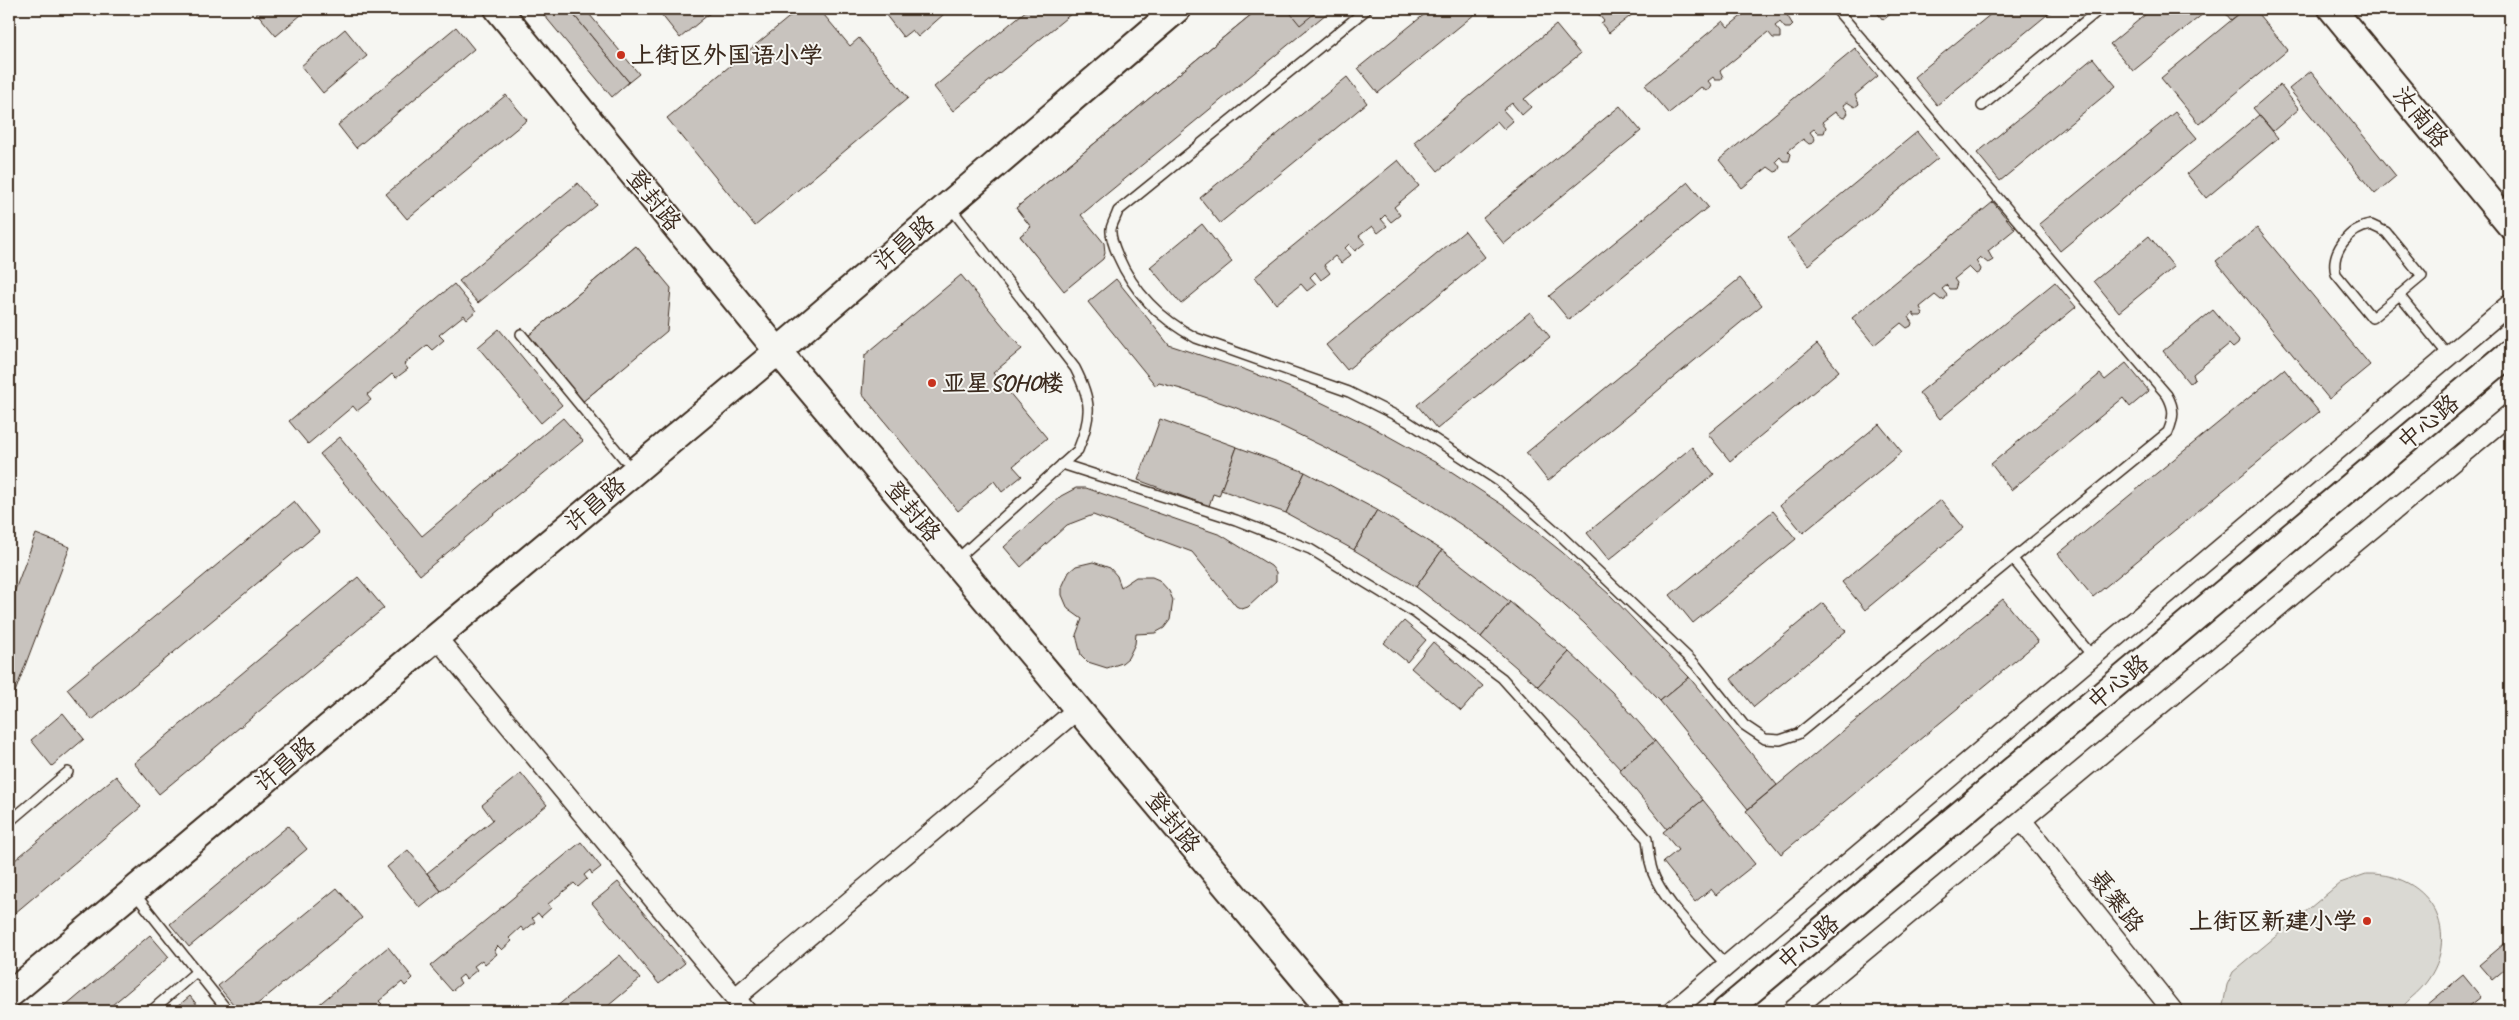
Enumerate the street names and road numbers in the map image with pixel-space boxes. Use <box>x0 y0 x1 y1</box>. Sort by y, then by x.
street label: 汝南路 <box>2386 80 2456 154</box>
street label: 登封路 <box>620 163 688 237</box>
street label: 许昌路 <box>867 208 941 278</box>
street label: 中心路 <box>2391 387 2465 457</box>
street label: 许昌路 <box>558 469 632 539</box>
street label: 登封路 <box>878 474 948 548</box>
street label: 中心路 <box>2081 647 2155 717</box>
street label: 许昌路 <box>248 729 322 799</box>
street label: 登封路 <box>1139 785 1207 859</box>
street label: 聂寨路 <box>2083 863 2151 939</box>
street label: 中心路 <box>1771 907 1845 977</box>

